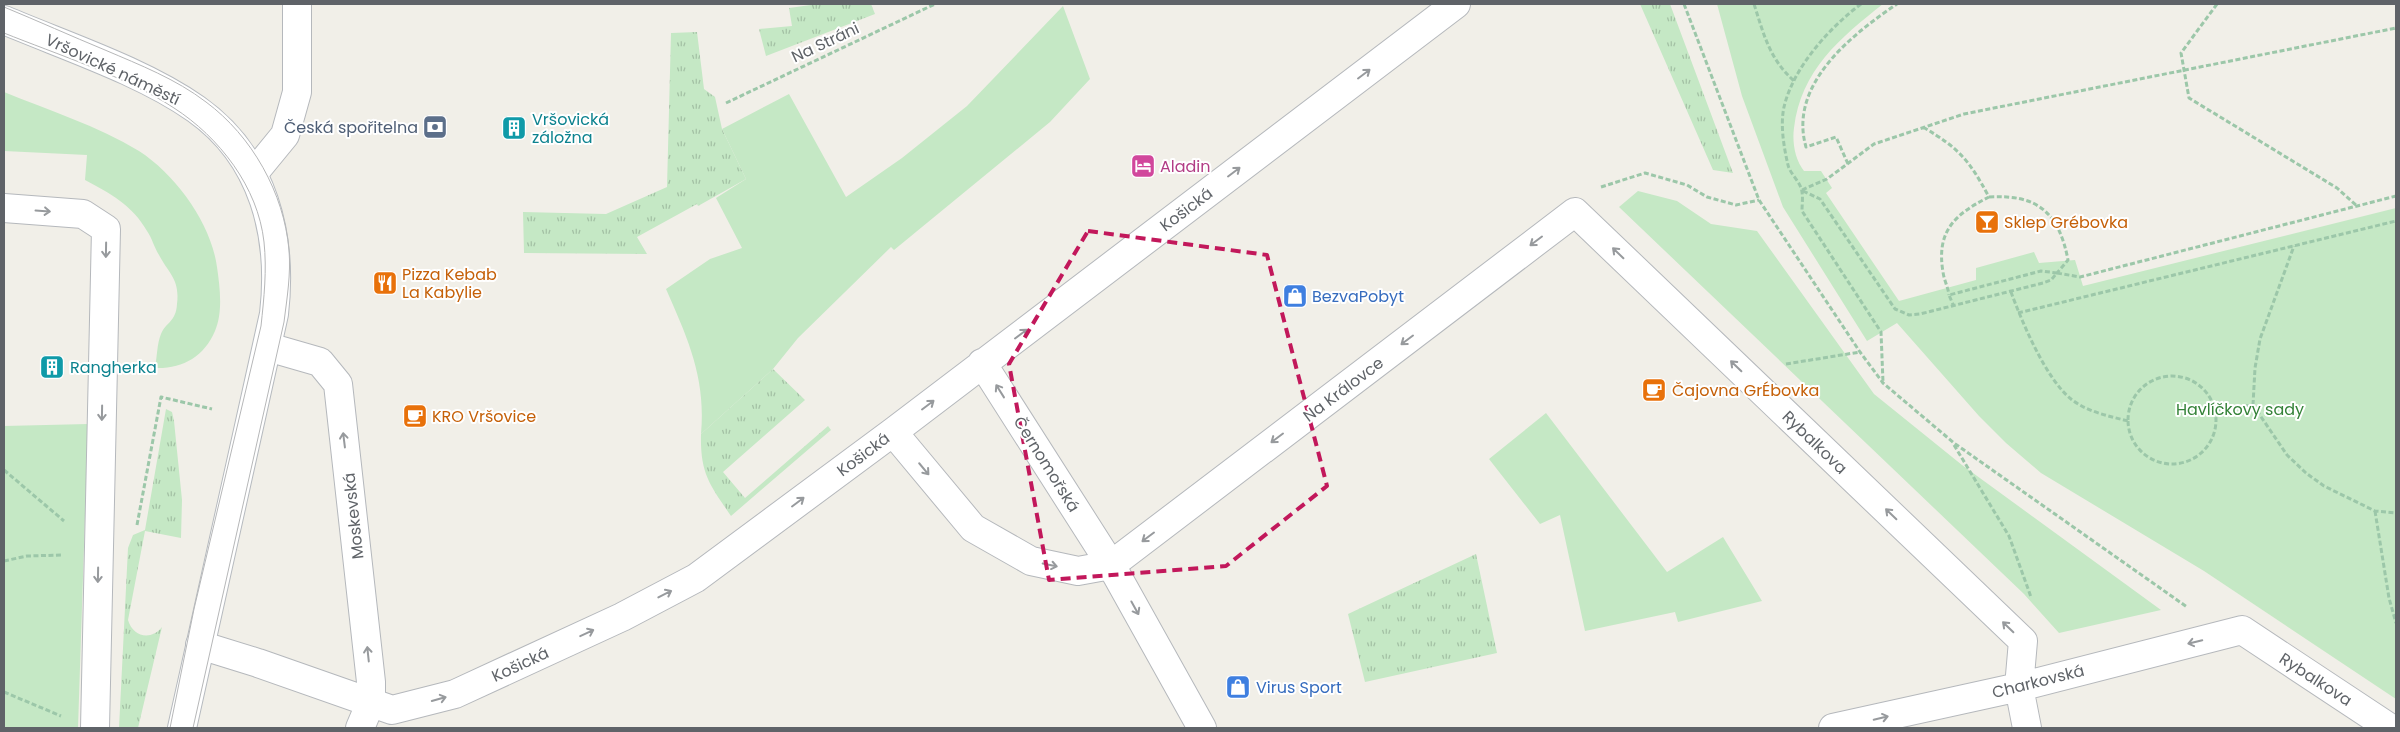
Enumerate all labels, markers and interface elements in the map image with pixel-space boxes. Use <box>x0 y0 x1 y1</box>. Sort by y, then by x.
street label: Na Stráni <box>787 17 863 68</box>
street label: Vršovické náměstí <box>42 28 184 111</box>
one-way arrow <box>1357 69 1371 79</box>
place label: Vršovická záložna <box>532 108 609 149</box>
bank icon: Česká spořitelna <box>422 114 448 140</box>
building icon: Vršovická záložna <box>501 115 527 141</box>
place label: Česká spořitelna <box>284 116 418 139</box>
hotel icon: Aladin <box>1130 153 1156 179</box>
place label: Aladin <box>1160 155 1211 178</box>
one-way arrow <box>1227 167 1241 177</box>
street label: Košická <box>1155 182 1218 237</box>
one-way arrow <box>35 207 51 216</box>
bar icon: Sklep Grébovka <box>1974 209 2000 235</box>
place label: Sklep Grébovka <box>2004 211 2128 234</box>
one-way arrow <box>1530 236 1543 247</box>
one-way arrow <box>101 242 110 258</box>
one-way arrow <box>1612 247 1624 259</box>
place label: Pizza Kebab La Kabylie <box>402 263 497 304</box>
restaurant icon: Pizza Kebab La Kabylie <box>372 270 398 296</box>
shop icon: BezvaPobyt <box>1282 283 1308 309</box>
place label: BezvaPobyt <box>1312 285 1404 308</box>
one-way arrow <box>1014 328 1027 339</box>
one-way arrow <box>1400 334 1413 345</box>
street label: Na Královce <box>1298 351 1388 427</box>
building icon: Rangherka <box>39 354 65 380</box>
place label: Rangherka <box>70 356 157 379</box>
one-way arrow <box>1729 360 1742 372</box>
cafe icon: Čajovna GrÉbovka <box>1641 377 1667 403</box>
place label: Čajovna GrÉbovka <box>1672 379 1819 402</box>
one-way arrow <box>995 384 1005 398</box>
park label: Havlíčkovy sady <box>2176 398 2304 421</box>
one-way arrow <box>921 399 934 410</box>
cafe icon: KRO Vršovice <box>402 403 428 429</box>
one-way arrow <box>97 404 106 420</box>
place label: KRO Vršovice <box>432 405 536 428</box>
street label: Rybalkova <box>1777 405 1852 479</box>
street label: Černomořská <box>1008 412 1085 517</box>
street label: Košická <box>832 427 895 482</box>
one-way arrow <box>339 432 349 448</box>
one-way arrow <box>1271 433 1284 444</box>
one-way arrow <box>918 463 929 476</box>
street label: Moskevská <box>338 472 369 560</box>
one-way arrow <box>791 497 805 507</box>
one-way arrow <box>1885 508 1897 520</box>
one-way arrow <box>1142 531 1155 542</box>
one-way arrow <box>1041 561 1057 570</box>
one-way arrow <box>93 567 102 583</box>
one-way arrow <box>657 589 672 598</box>
one-way arrow <box>1130 600 1140 614</box>
one-way arrow <box>2003 621 2015 633</box>
one-way arrow <box>580 627 595 637</box>
one-way arrow <box>2187 638 2203 647</box>
street label: Košická <box>488 641 553 688</box>
one-way arrow <box>363 646 373 662</box>
street label: Rybalkova <box>2275 647 2357 712</box>
street label: Charkovská <box>1990 659 2087 704</box>
shop icon: Virus Sport <box>1225 674 1251 700</box>
place label: Virus Sport <box>1256 676 1342 699</box>
one-way arrow <box>431 694 447 703</box>
one-way arrow <box>1872 712 1888 722</box>

